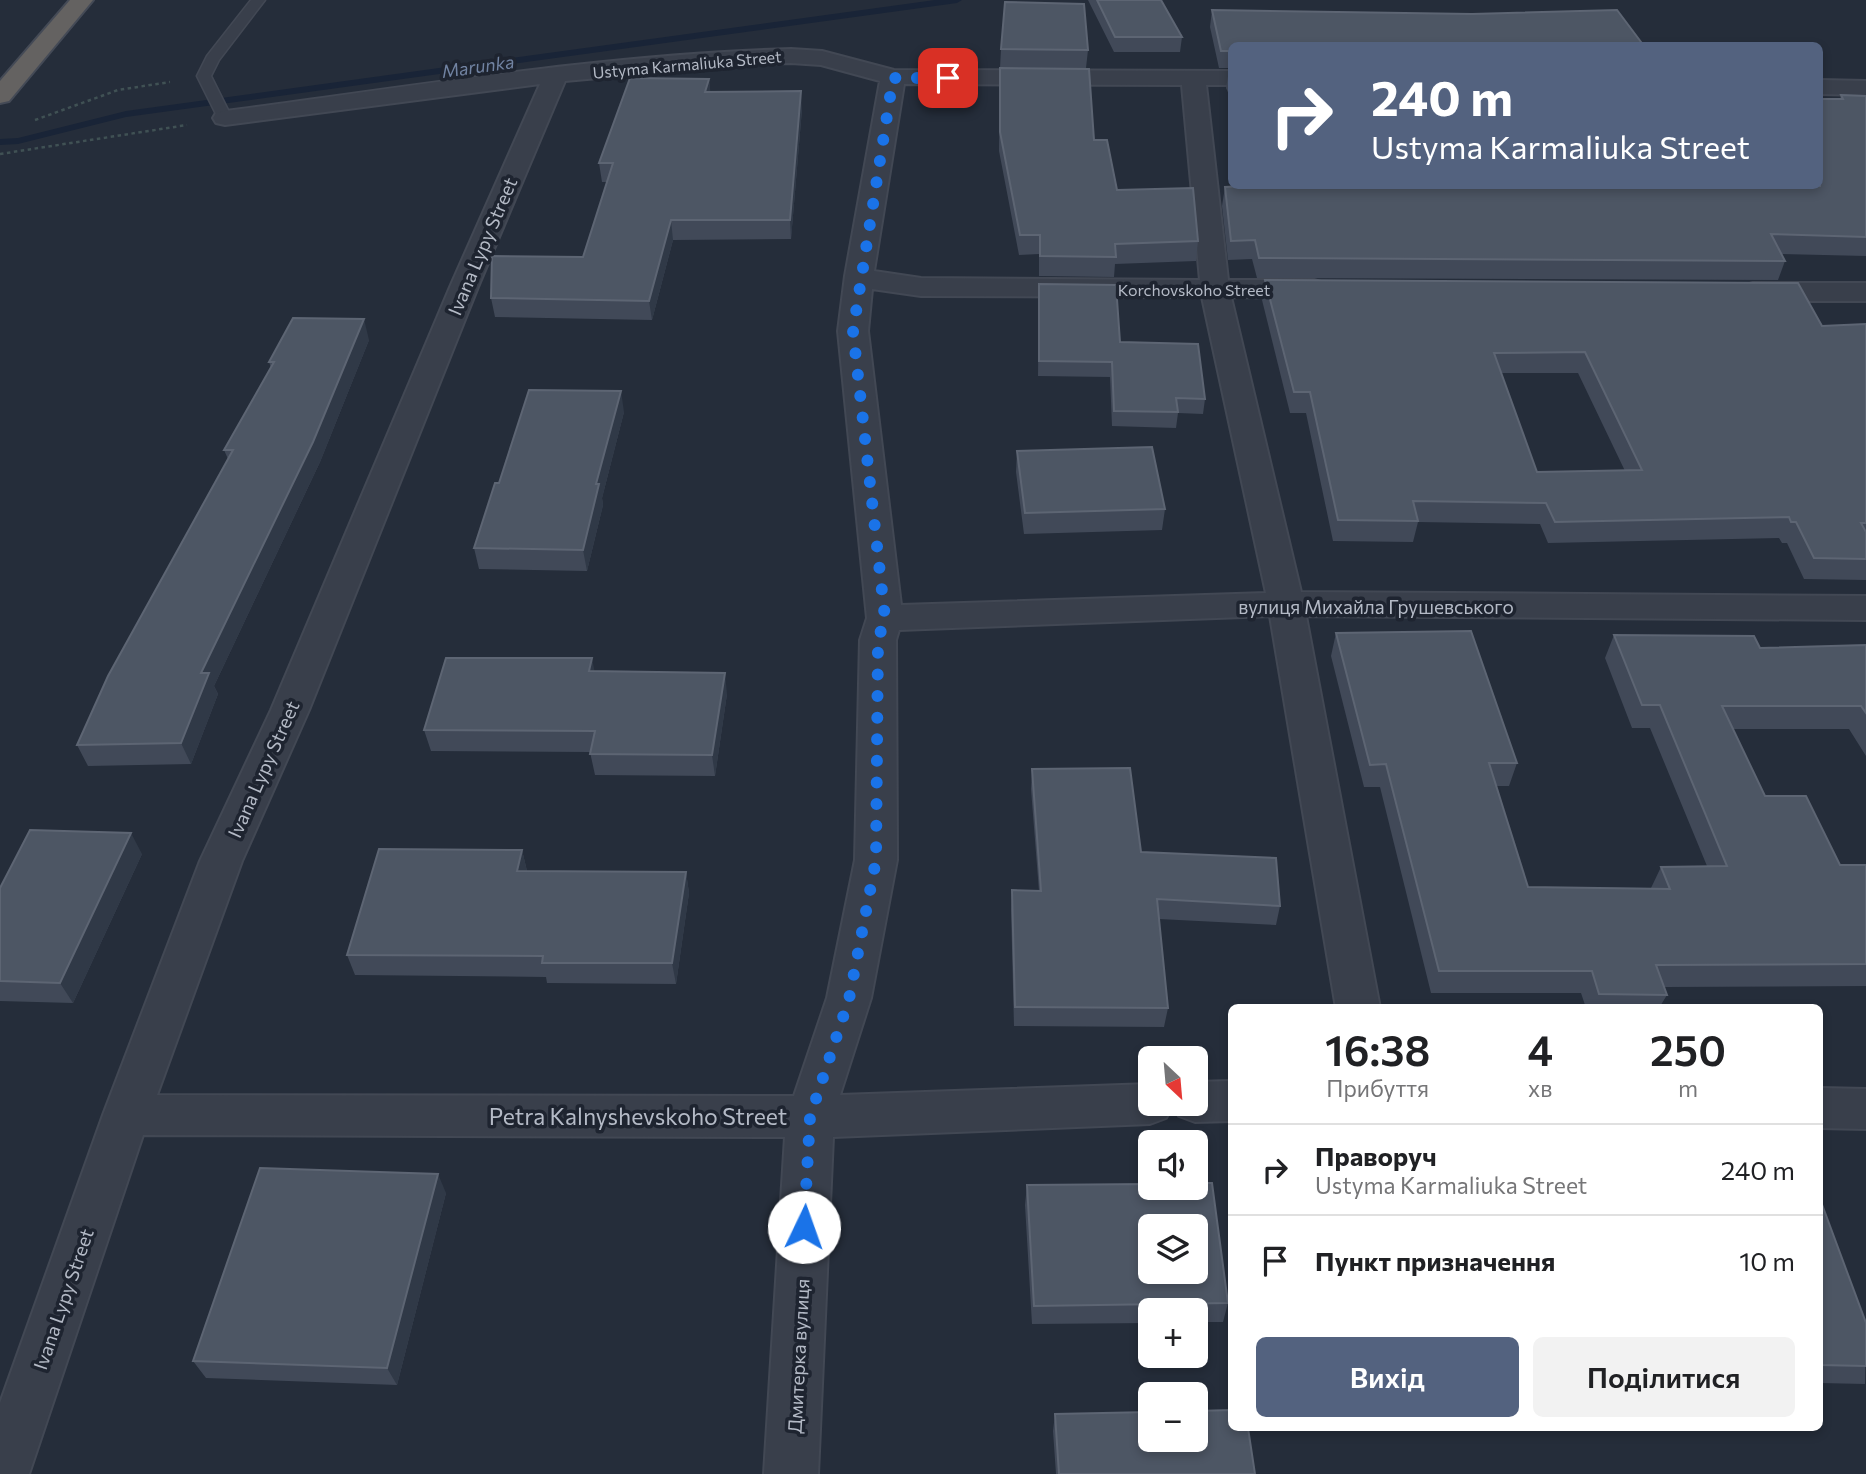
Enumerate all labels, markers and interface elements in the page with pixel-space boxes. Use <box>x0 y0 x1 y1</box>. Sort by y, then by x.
street label: Ustyma Karmaliuka Street <box>592 46 783 82</box>
pin <box>918 48 978 108</box>
water label: Marunka <box>440 50 516 82</box>
icon: arrive <box>929 59 967 97</box>
text: 240 m <box>1371 66 1513 126</box>
icon: right <box>1256 70 1347 161</box>
text: Ustyma Karmaliuka Street <box>1371 126 1750 166</box>
street label: Ivana Lypy Street <box>443 173 522 318</box>
street label: Korchovskoho Street <box>1118 280 1271 299</box>
street label: вулиця Михайла Грушевського <box>1238 595 1514 618</box>
street label: Ivana Lypy Street <box>222 697 304 841</box>
text: 16:38 <box>1325 1023 1430 1075</box>
text: 4 <box>1527 1023 1553 1075</box>
text: 250 <box>1650 1023 1726 1075</box>
north arrow <box>1138 1046 1208 1116</box>
map controls <box>1138 1046 1208 1452</box>
text: Прибуття <box>1326 1074 1429 1102</box>
text: хв <box>1528 1074 1552 1102</box>
text: m <box>1678 1074 1698 1102</box>
street label: Petra Kalnyshevskoho Street <box>489 1102 787 1130</box>
button: sound <box>1138 1130 1208 1200</box>
text: Праворуч <box>1315 1140 1437 1171</box>
icon: right <box>1256 1151 1294 1189</box>
text: 240 m <box>1721 1154 1795 1185</box>
text: Ustyma Karmaliuka Street <box>1315 1171 1587 1199</box>
position arrow <box>767 1190 841 1264</box>
button: layers <box>1138 1214 1208 1284</box>
street label: Ivana Lypy Street <box>28 1225 98 1373</box>
icon: arrive <box>1256 1242 1294 1280</box>
text: Пункт призначення <box>1315 1245 1555 1276</box>
text: 10 m <box>1739 1245 1795 1276</box>
street label: Дмитерка вулиця <box>782 1278 814 1434</box>
button: + <box>1138 1298 1208 1368</box>
button: Вихід <box>1256 1337 1519 1417</box>
button: Поділитися <box>1533 1337 1795 1417</box>
button: − <box>1138 1382 1208 1452</box>

